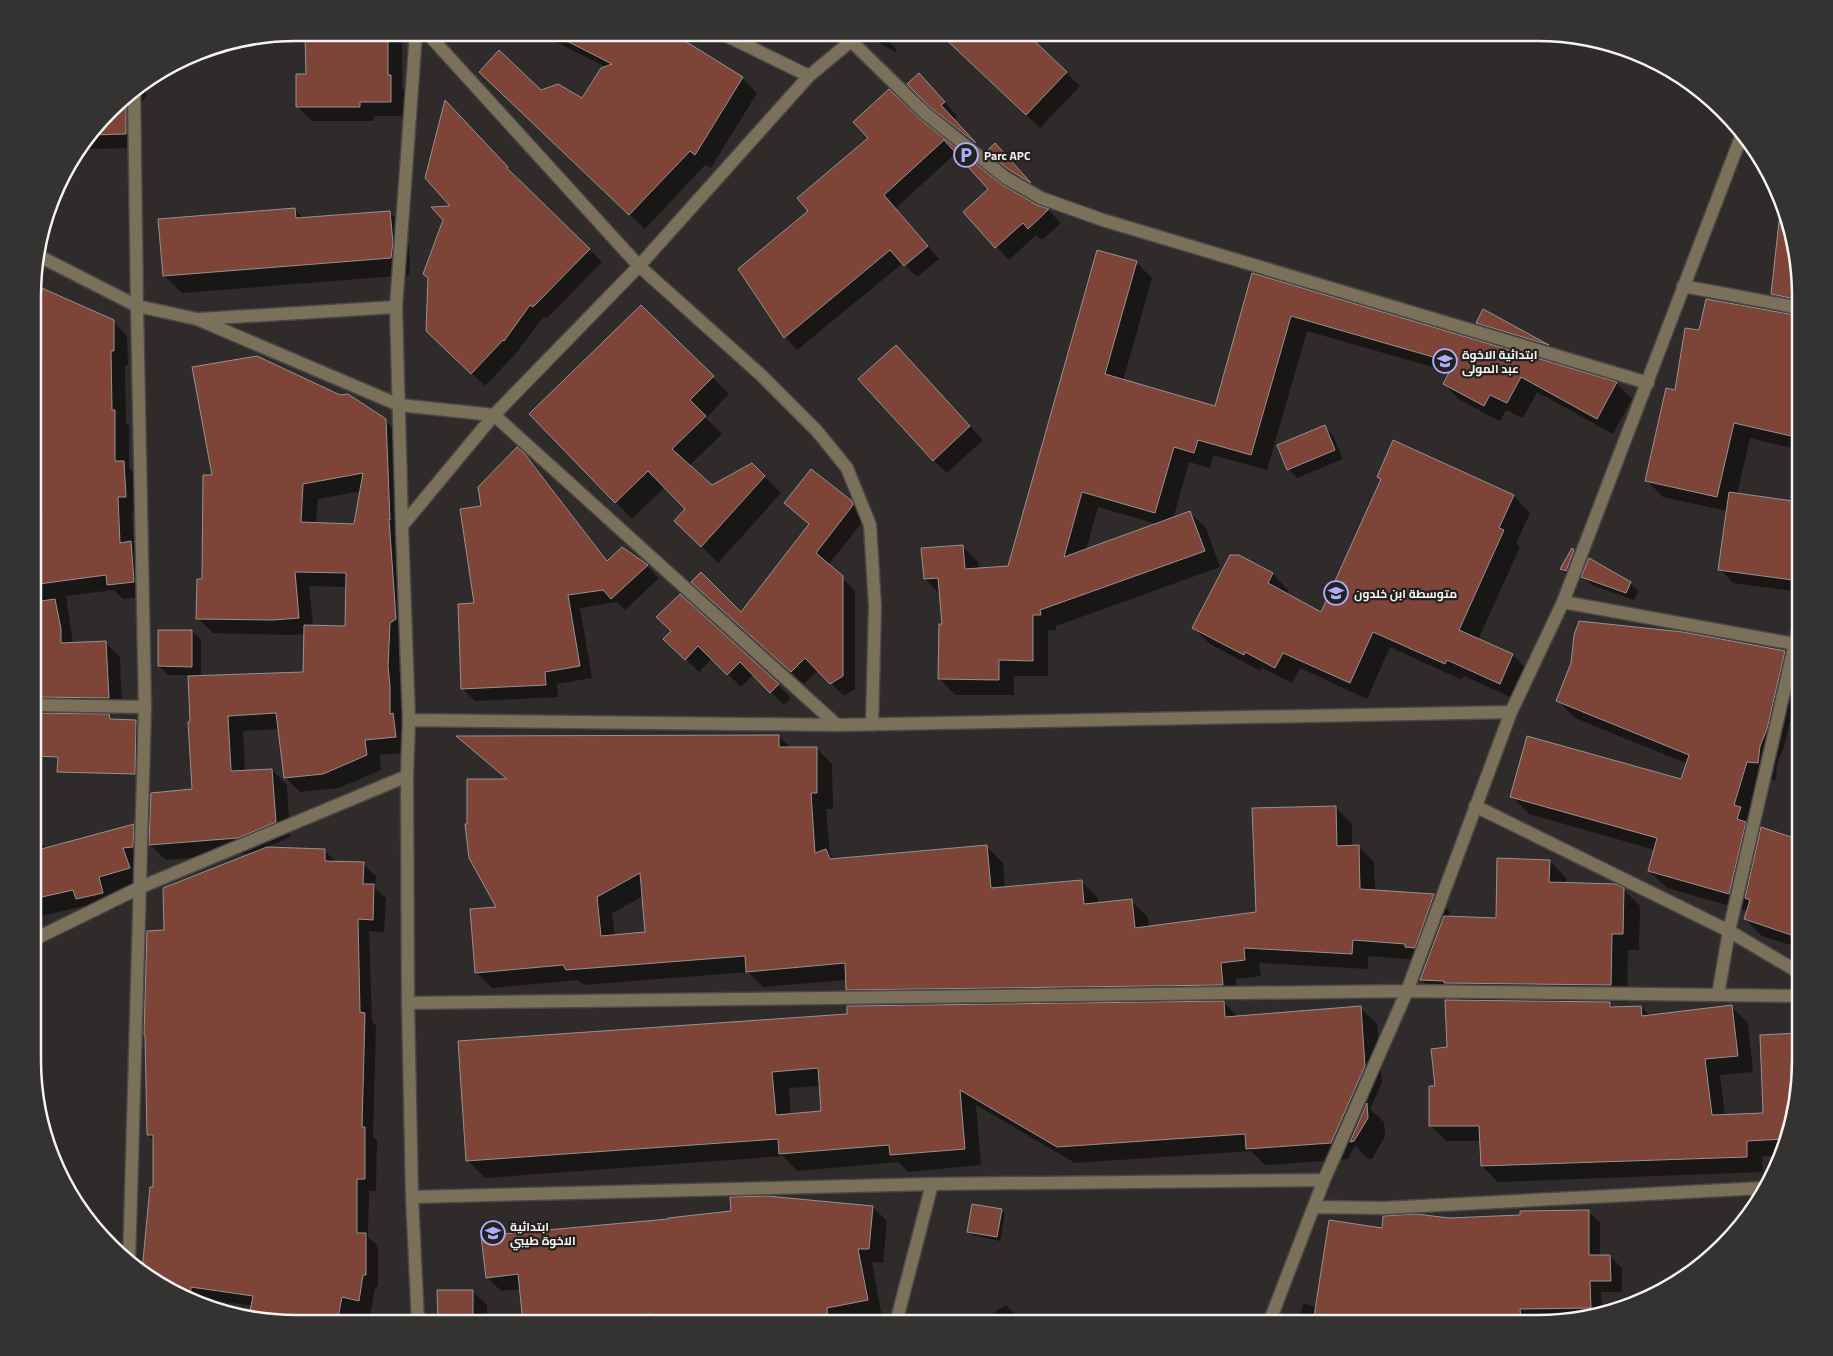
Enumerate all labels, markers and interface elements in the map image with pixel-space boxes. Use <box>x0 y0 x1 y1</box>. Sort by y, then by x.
parking icon: Parc APC <box>953 142 979 168</box>
place label: Parc APC <box>984 146 1031 165</box>
place label: ابتدائية الاخوة عبد المولى <box>1462 345 1538 378</box>
school or university icon: ابتدائية الاخوة عبد المولى <box>1432 348 1458 374</box>
school or university icon: متوسطة ابن خلدون <box>1323 580 1349 606</box>
place label: متوسطة ابن خلدون <box>1354 584 1457 603</box>
place label: ابتدائية الاخوة طيبي <box>510 1217 576 1251</box>
school or university icon: ابتدائية الاخوة طيبي <box>480 1220 506 1246</box>

